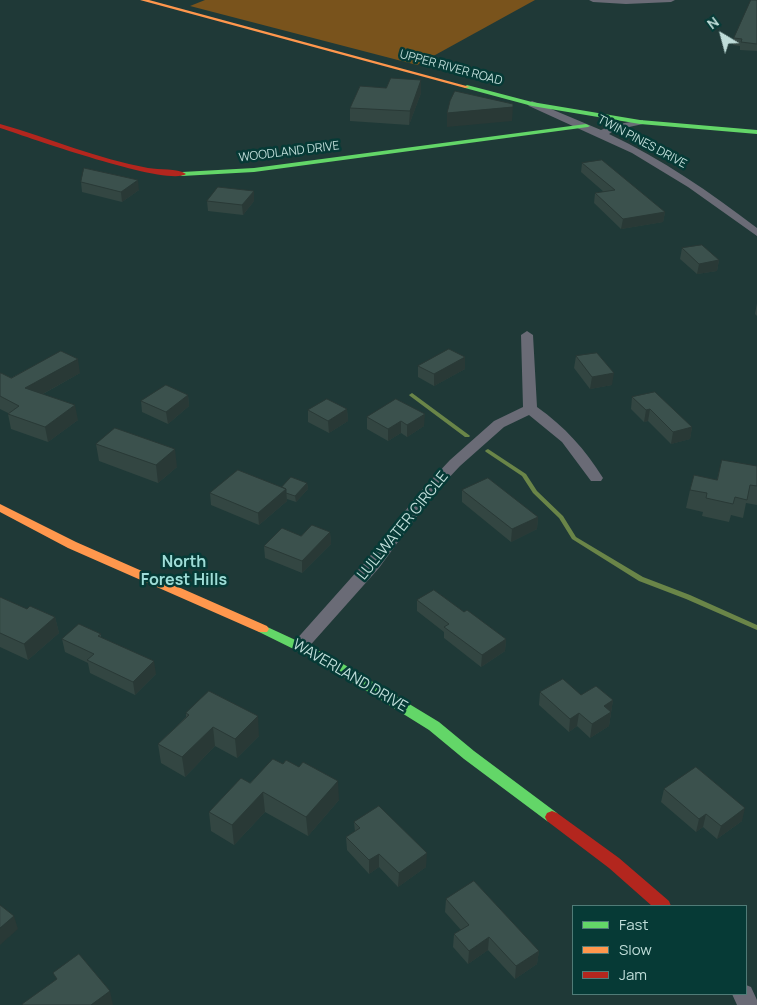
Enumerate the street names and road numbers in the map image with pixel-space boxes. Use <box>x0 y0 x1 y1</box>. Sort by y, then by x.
street label: UPPER RIVER ROAD <box>398 47 504 89</box>
street label: TWIN PINES DRIVE <box>595 112 689 172</box>
street label: WOODLAND DRIVE <box>238 139 340 165</box>
street label: LULLWATER CIRCLE <box>354 468 452 584</box>
street label: WAVERLAND DRIVE <box>289 636 411 716</box>

